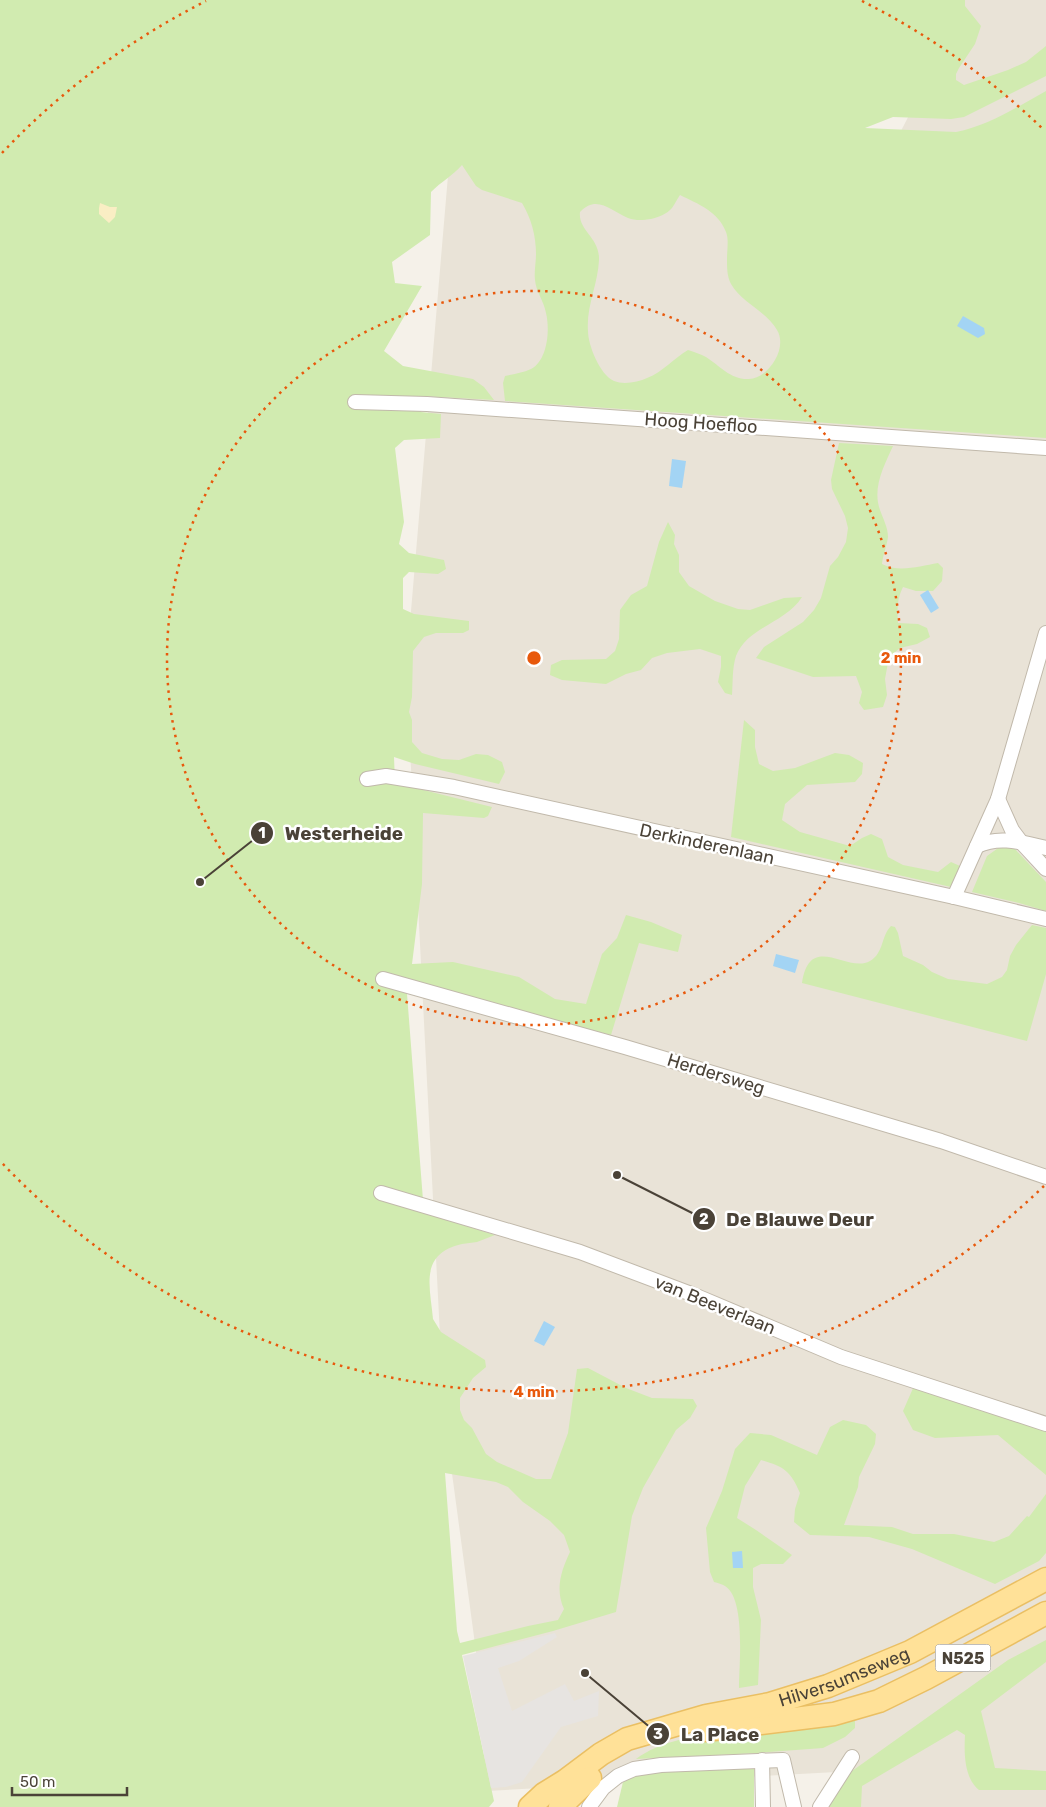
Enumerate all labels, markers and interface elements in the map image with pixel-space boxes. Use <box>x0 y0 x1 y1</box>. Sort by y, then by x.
street label: Hoog Hoefloo <box>644 408 758 438</box>
centre of rings <box>525 649 543 667</box>
text: 2 min <box>881 649 921 667</box>
callout: Westerheide <box>250 816 413 850</box>
street label: Derkinderenlaan <box>637 819 777 869</box>
text: Westerheide <box>285 822 403 845</box>
text: 1 <box>258 824 266 842</box>
street label: Herdersweg <box>664 1049 768 1099</box>
callout: De Blauwe Deur <box>691 1202 884 1236</box>
text: De Blauwe Deur <box>726 1208 874 1231</box>
text: 2 <box>699 1210 709 1228</box>
street label: van Beeverlaan <box>651 1271 779 1339</box>
text: 4 min <box>513 1383 555 1401</box>
street label: Hilversumseweg <box>776 1642 913 1712</box>
road number: N525 <box>936 1645 990 1672</box>
callout: La Place <box>646 1717 769 1751</box>
text: La Place <box>681 1723 759 1746</box>
text: 3 <box>653 1725 663 1743</box>
scale bar <box>12 1764 128 1796</box>
text: 50 m <box>20 1773 55 1791</box>

